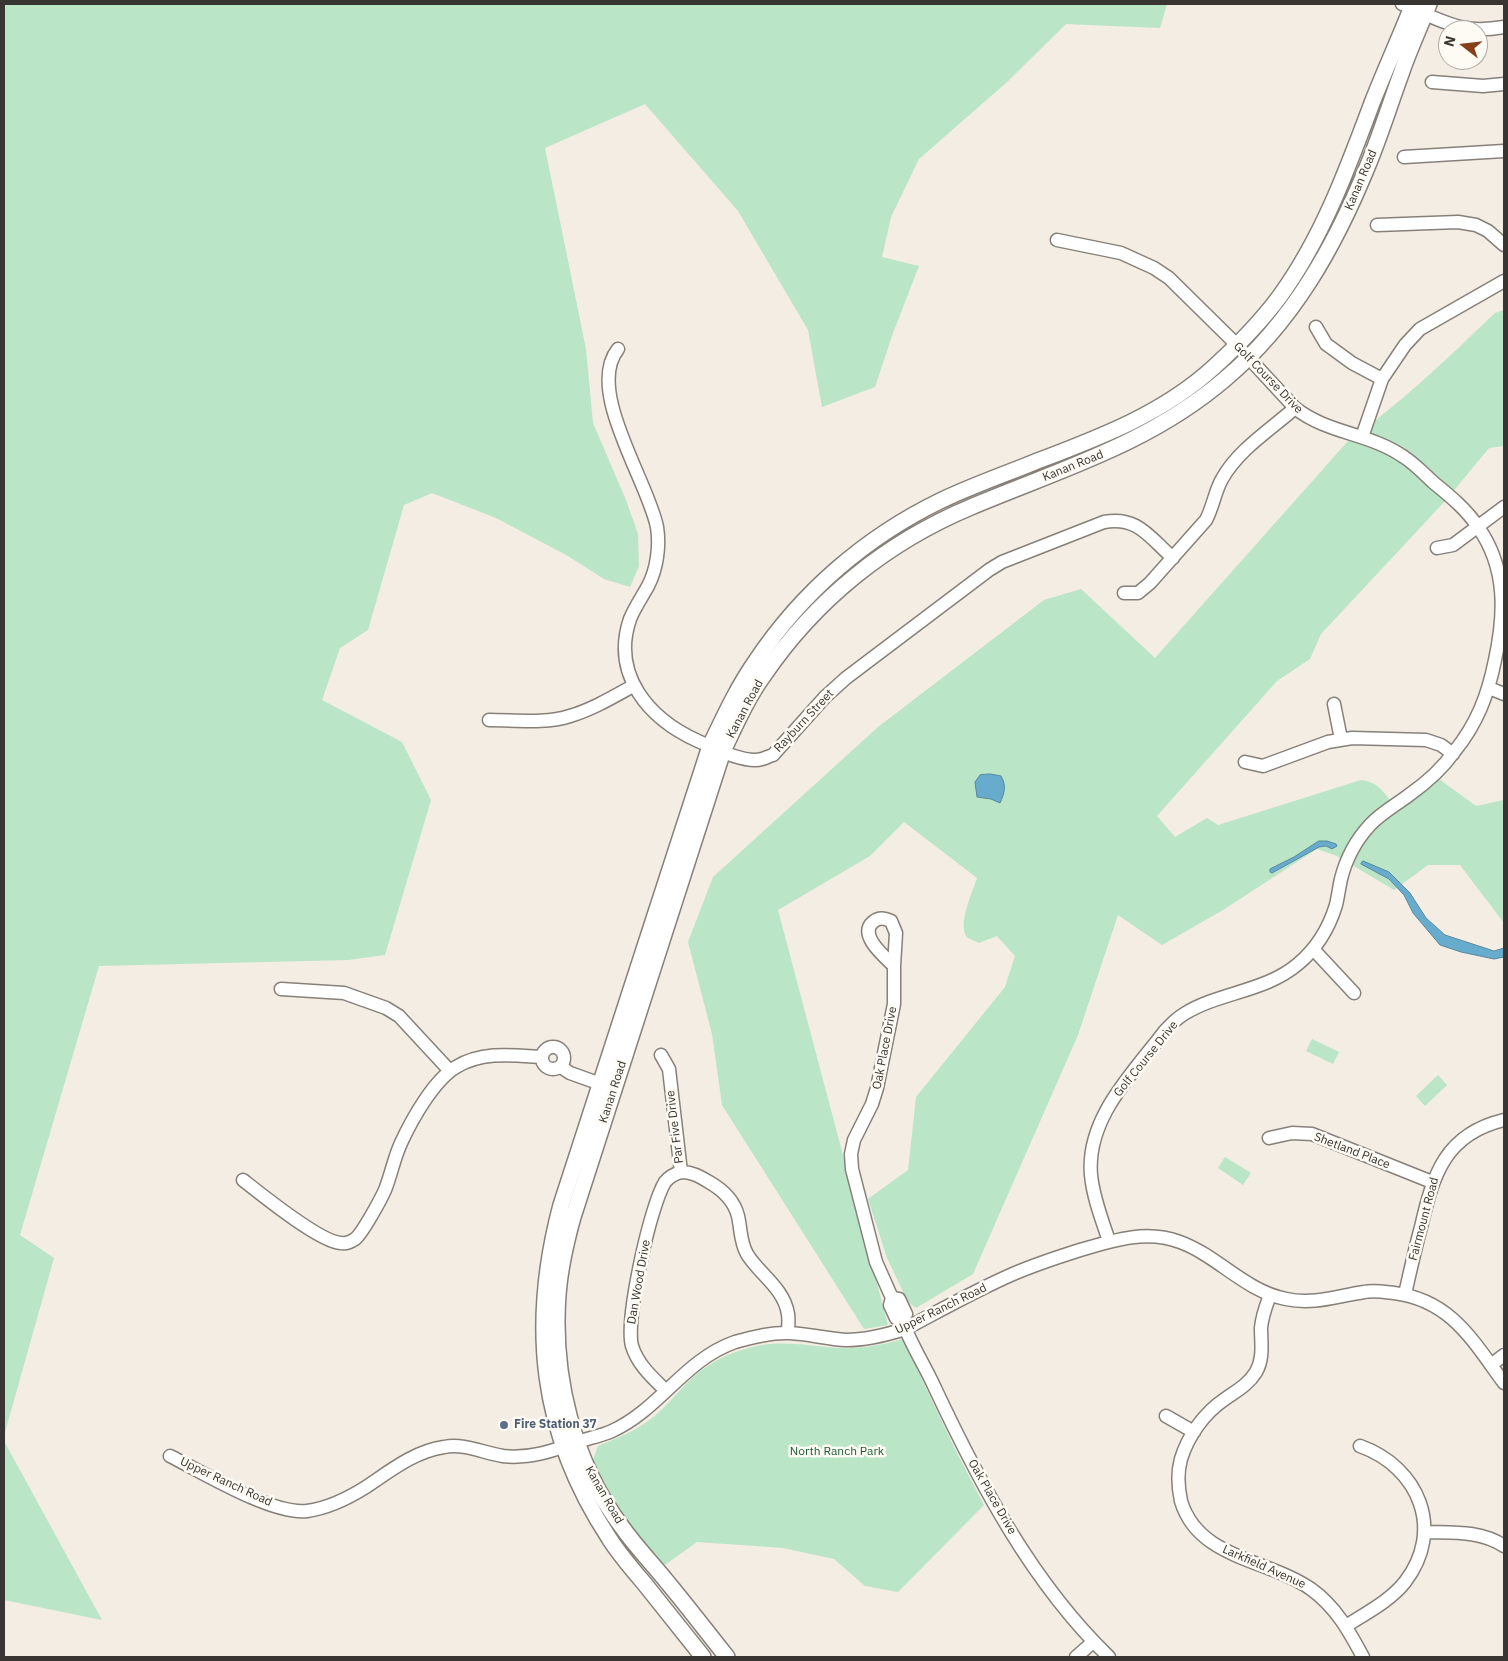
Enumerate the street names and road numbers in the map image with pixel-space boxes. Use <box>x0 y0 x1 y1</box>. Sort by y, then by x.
street label: Kanan Road <box>1342 148 1380 212</box>
street label: Golf Course Drive <box>1230 339 1306 417</box>
street label: Kanan Road <box>1040 447 1106 485</box>
street label: Kanan Road <box>724 677 766 741</box>
street label: Rayburn Street <box>771 687 837 755</box>
street label: Oak Place Drive <box>870 1005 900 1091</box>
street label: Golf Course Drive <box>1111 1018 1181 1100</box>
street label: Kanan Road <box>596 1059 630 1125</box>
street label: Par Five Drive <box>663 1090 687 1164</box>
street label: Shetland Place <box>1312 1130 1392 1172</box>
street label: Fairmount Road <box>1406 1176 1442 1262</box>
street label: Dan Wood Drive <box>624 1239 654 1325</box>
street label: Upper Ranch Road <box>893 1281 989 1337</box>
street label: Upper Ranch Road <box>178 1454 274 1510</box>
street label: Oak Place Drive <box>965 1457 1019 1537</box>
street label: Kanan Road <box>582 1464 626 1526</box>
street label: Larkfield Avenue <box>1220 1542 1308 1592</box>

